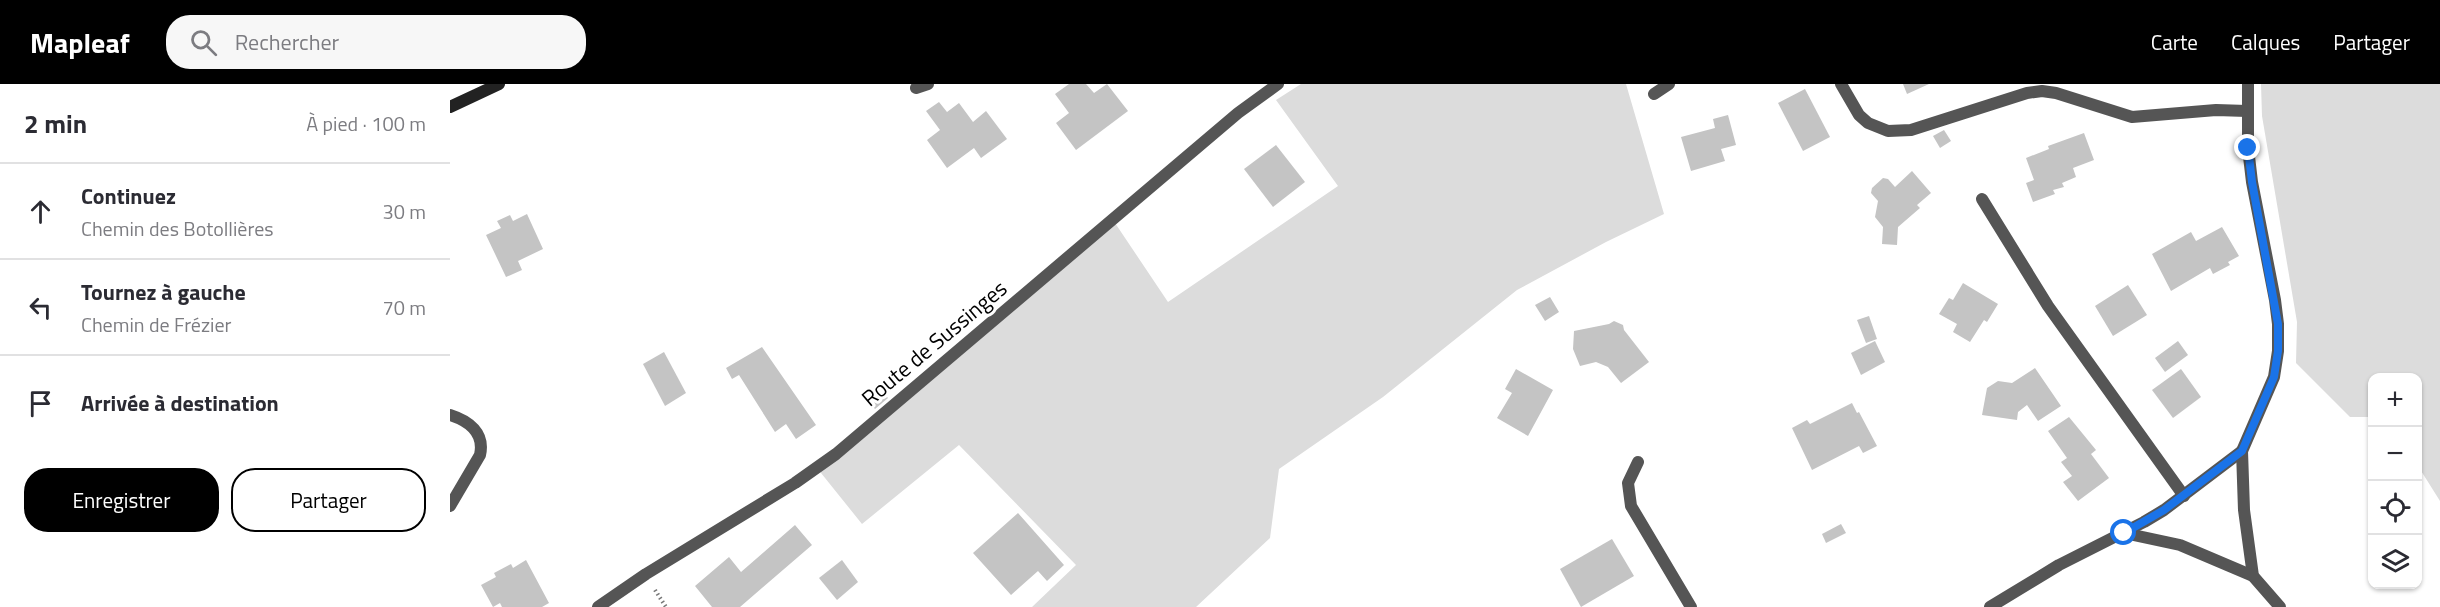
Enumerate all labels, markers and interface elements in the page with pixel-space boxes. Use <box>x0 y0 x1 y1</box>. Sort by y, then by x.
search box <box>166 15 586 69</box>
text: Mapleaf <box>30 21 130 64</box>
text: Rechercher <box>235 25 339 59</box>
icon: search <box>187 26 220 59</box>
text: Carte <box>2151 26 2198 58</box>
text: Calques <box>2231 26 2300 58</box>
text: Partager <box>2333 26 2410 58</box>
text: 2 min <box>24 104 87 143</box>
text: À pied · 100 m <box>306 108 426 139</box>
route end <box>2234 134 2260 160</box>
text: Continuez <box>81 179 176 213</box>
icon: ahead <box>24 195 57 228</box>
text: 30 m <box>382 196 426 227</box>
text: Chemin des Botollières <box>81 213 274 244</box>
street label: Route de Sussinges <box>854 272 1014 414</box>
text: Tournez à gauche <box>81 275 246 309</box>
icon: left <box>24 291 57 324</box>
text: 70 m <box>382 292 426 323</box>
text: Chemin de Frézier <box>81 309 231 340</box>
map controls <box>2368 373 2422 589</box>
button: + <box>2368 373 2422 427</box>
text: Arrivée à destination <box>81 386 279 420</box>
icon: arrive <box>24 387 57 420</box>
button: − <box>2368 427 2422 481</box>
button: Enregistrer <box>24 468 219 532</box>
button: Partager <box>231 468 426 532</box>
button: locate <box>2368 481 2422 535</box>
route start <box>2110 519 2136 545</box>
button: layers <box>2368 535 2422 589</box>

